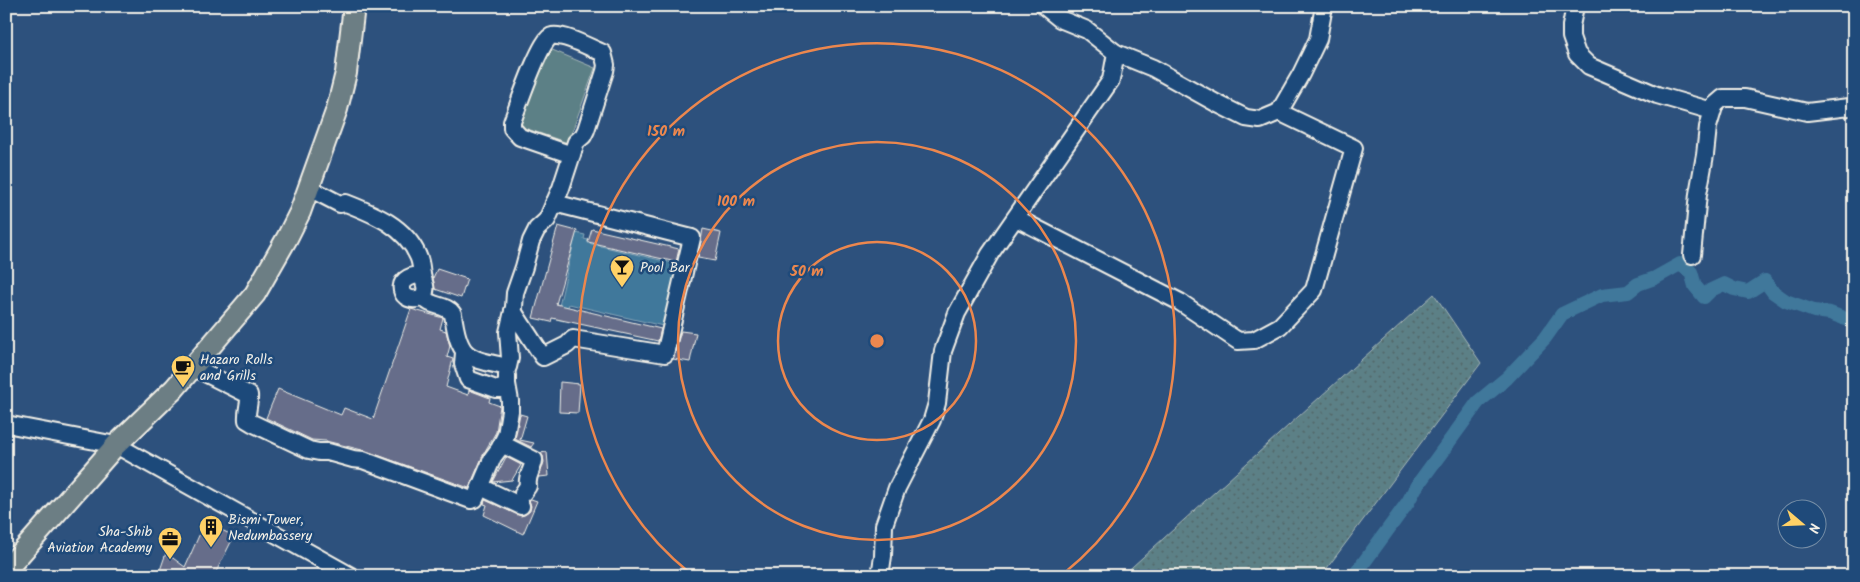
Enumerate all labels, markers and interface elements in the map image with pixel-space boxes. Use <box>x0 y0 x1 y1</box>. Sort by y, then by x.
text: 150 m <box>647 120 685 144</box>
text: 100 m <box>717 190 755 214</box>
bar icon: Pool Bar <box>609 254 635 288</box>
place label: Pool Bar <box>640 257 691 279</box>
text: 50 m <box>789 260 824 284</box>
centre of rings <box>868 332 886 350</box>
place label: Hazaro Rolls and Grills <box>200 349 273 387</box>
cafe icon: Hazaro Rolls and Grills <box>170 354 196 388</box>
north arrow <box>1778 500 1828 550</box>
place label: Bismi Tower, Nedumbassery <box>228 509 312 547</box>
building icon: Bismi Tower, Nedumbassery <box>198 514 224 548</box>
text: N <box>1801 520 1825 536</box>
place label: Sha-Shib Aviation Academy <box>47 521 153 559</box>
office icon: Sha-Shib Aviation Academy <box>157 526 183 560</box>

